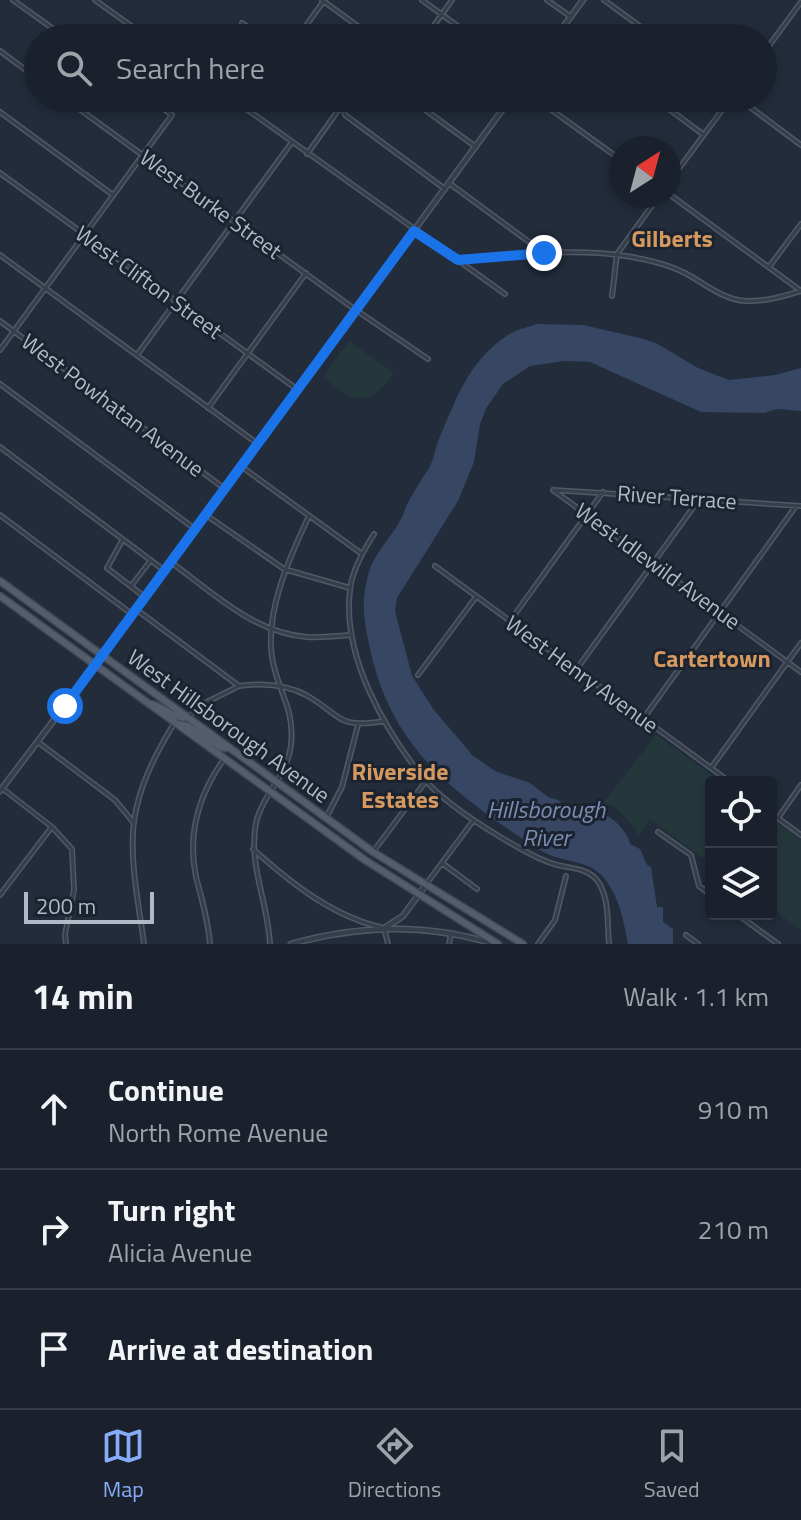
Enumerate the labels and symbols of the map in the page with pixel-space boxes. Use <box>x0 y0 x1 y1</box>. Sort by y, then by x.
north arrow <box>609 136 681 208</box>
street label: West Burke Street <box>133 141 289 268</box>
street label: West Clifton Street <box>68 217 230 347</box>
district label: Gilberts <box>631 220 713 256</box>
route end <box>526 235 562 271</box>
street label: West Powhatan Avenue <box>14 325 212 485</box>
street label: River Terrace <box>616 476 738 518</box>
street label: West Idlewild Avenue <box>568 494 748 638</box>
street label: West Henry Avenue <box>498 607 666 741</box>
district label: Cartertown <box>653 640 771 676</box>
street label: West Hillsborough Avenue <box>120 641 338 811</box>
route start <box>47 688 83 724</box>
district label: Riverside Estates <box>352 753 448 817</box>
water label: Hillsborough River <box>487 791 606 855</box>
scale bar <box>24 888 154 924</box>

